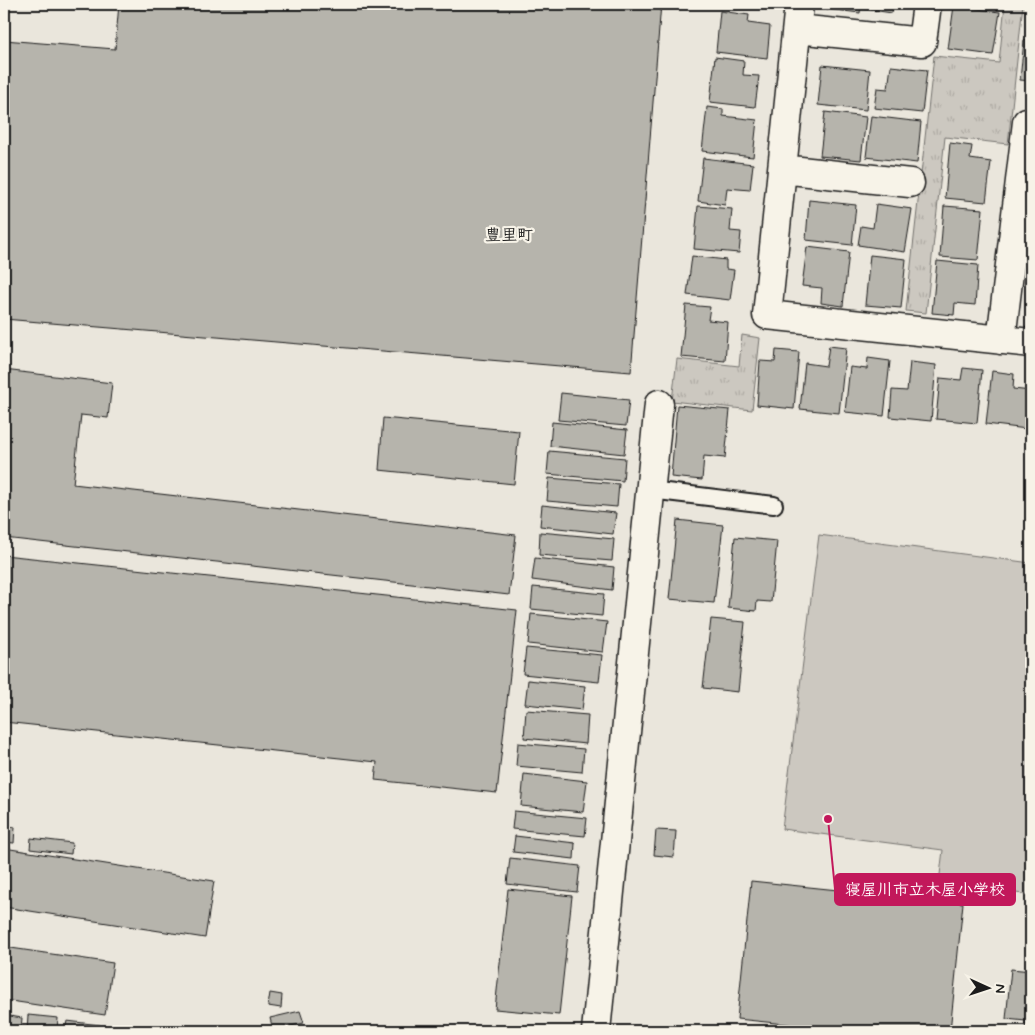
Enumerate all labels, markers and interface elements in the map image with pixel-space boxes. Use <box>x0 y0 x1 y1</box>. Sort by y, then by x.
district label: 豊里町 <box>485 225 533 246</box>
callout: 寝屋川市立木屋小学校 <box>835 874 1015 905</box>
text: 寝屋川市立木屋小学校 <box>845 880 1005 901</box>
north arrow <box>962 962 1012 1012</box>
text: N <box>991 983 1009 994</box>

